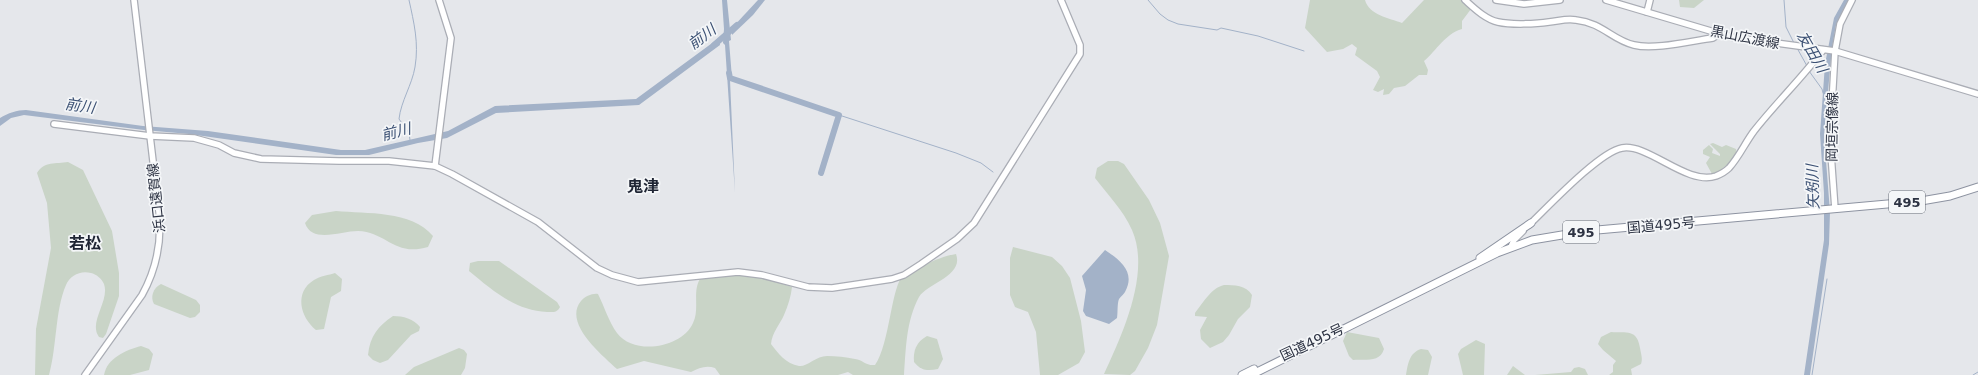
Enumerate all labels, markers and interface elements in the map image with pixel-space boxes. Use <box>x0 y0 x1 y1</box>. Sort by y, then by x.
water label: 前川 <box>685 20 721 53</box>
street label: 黒山広渡線 <box>1709 22 1781 52</box>
water label: 友田川 <box>1793 28 1832 78</box>
street label: 岡垣宗像線 <box>1823 92 1841 162</box>
water label: 前川 <box>64 95 98 117</box>
water label: 前川 <box>379 119 415 144</box>
street label: 浜口遠賀線 <box>144 162 168 234</box>
water label: 矢矧川 <box>1803 162 1823 210</box>
district label: 鬼津 <box>627 177 659 196</box>
road number: 495 <box>1889 191 1925 213</box>
street label: 国道495号 <box>1626 214 1696 236</box>
road number: 495 <box>1563 221 1599 243</box>
district label: 若松 <box>69 234 101 253</box>
street label: 国道495号 <box>1277 320 1347 364</box>

